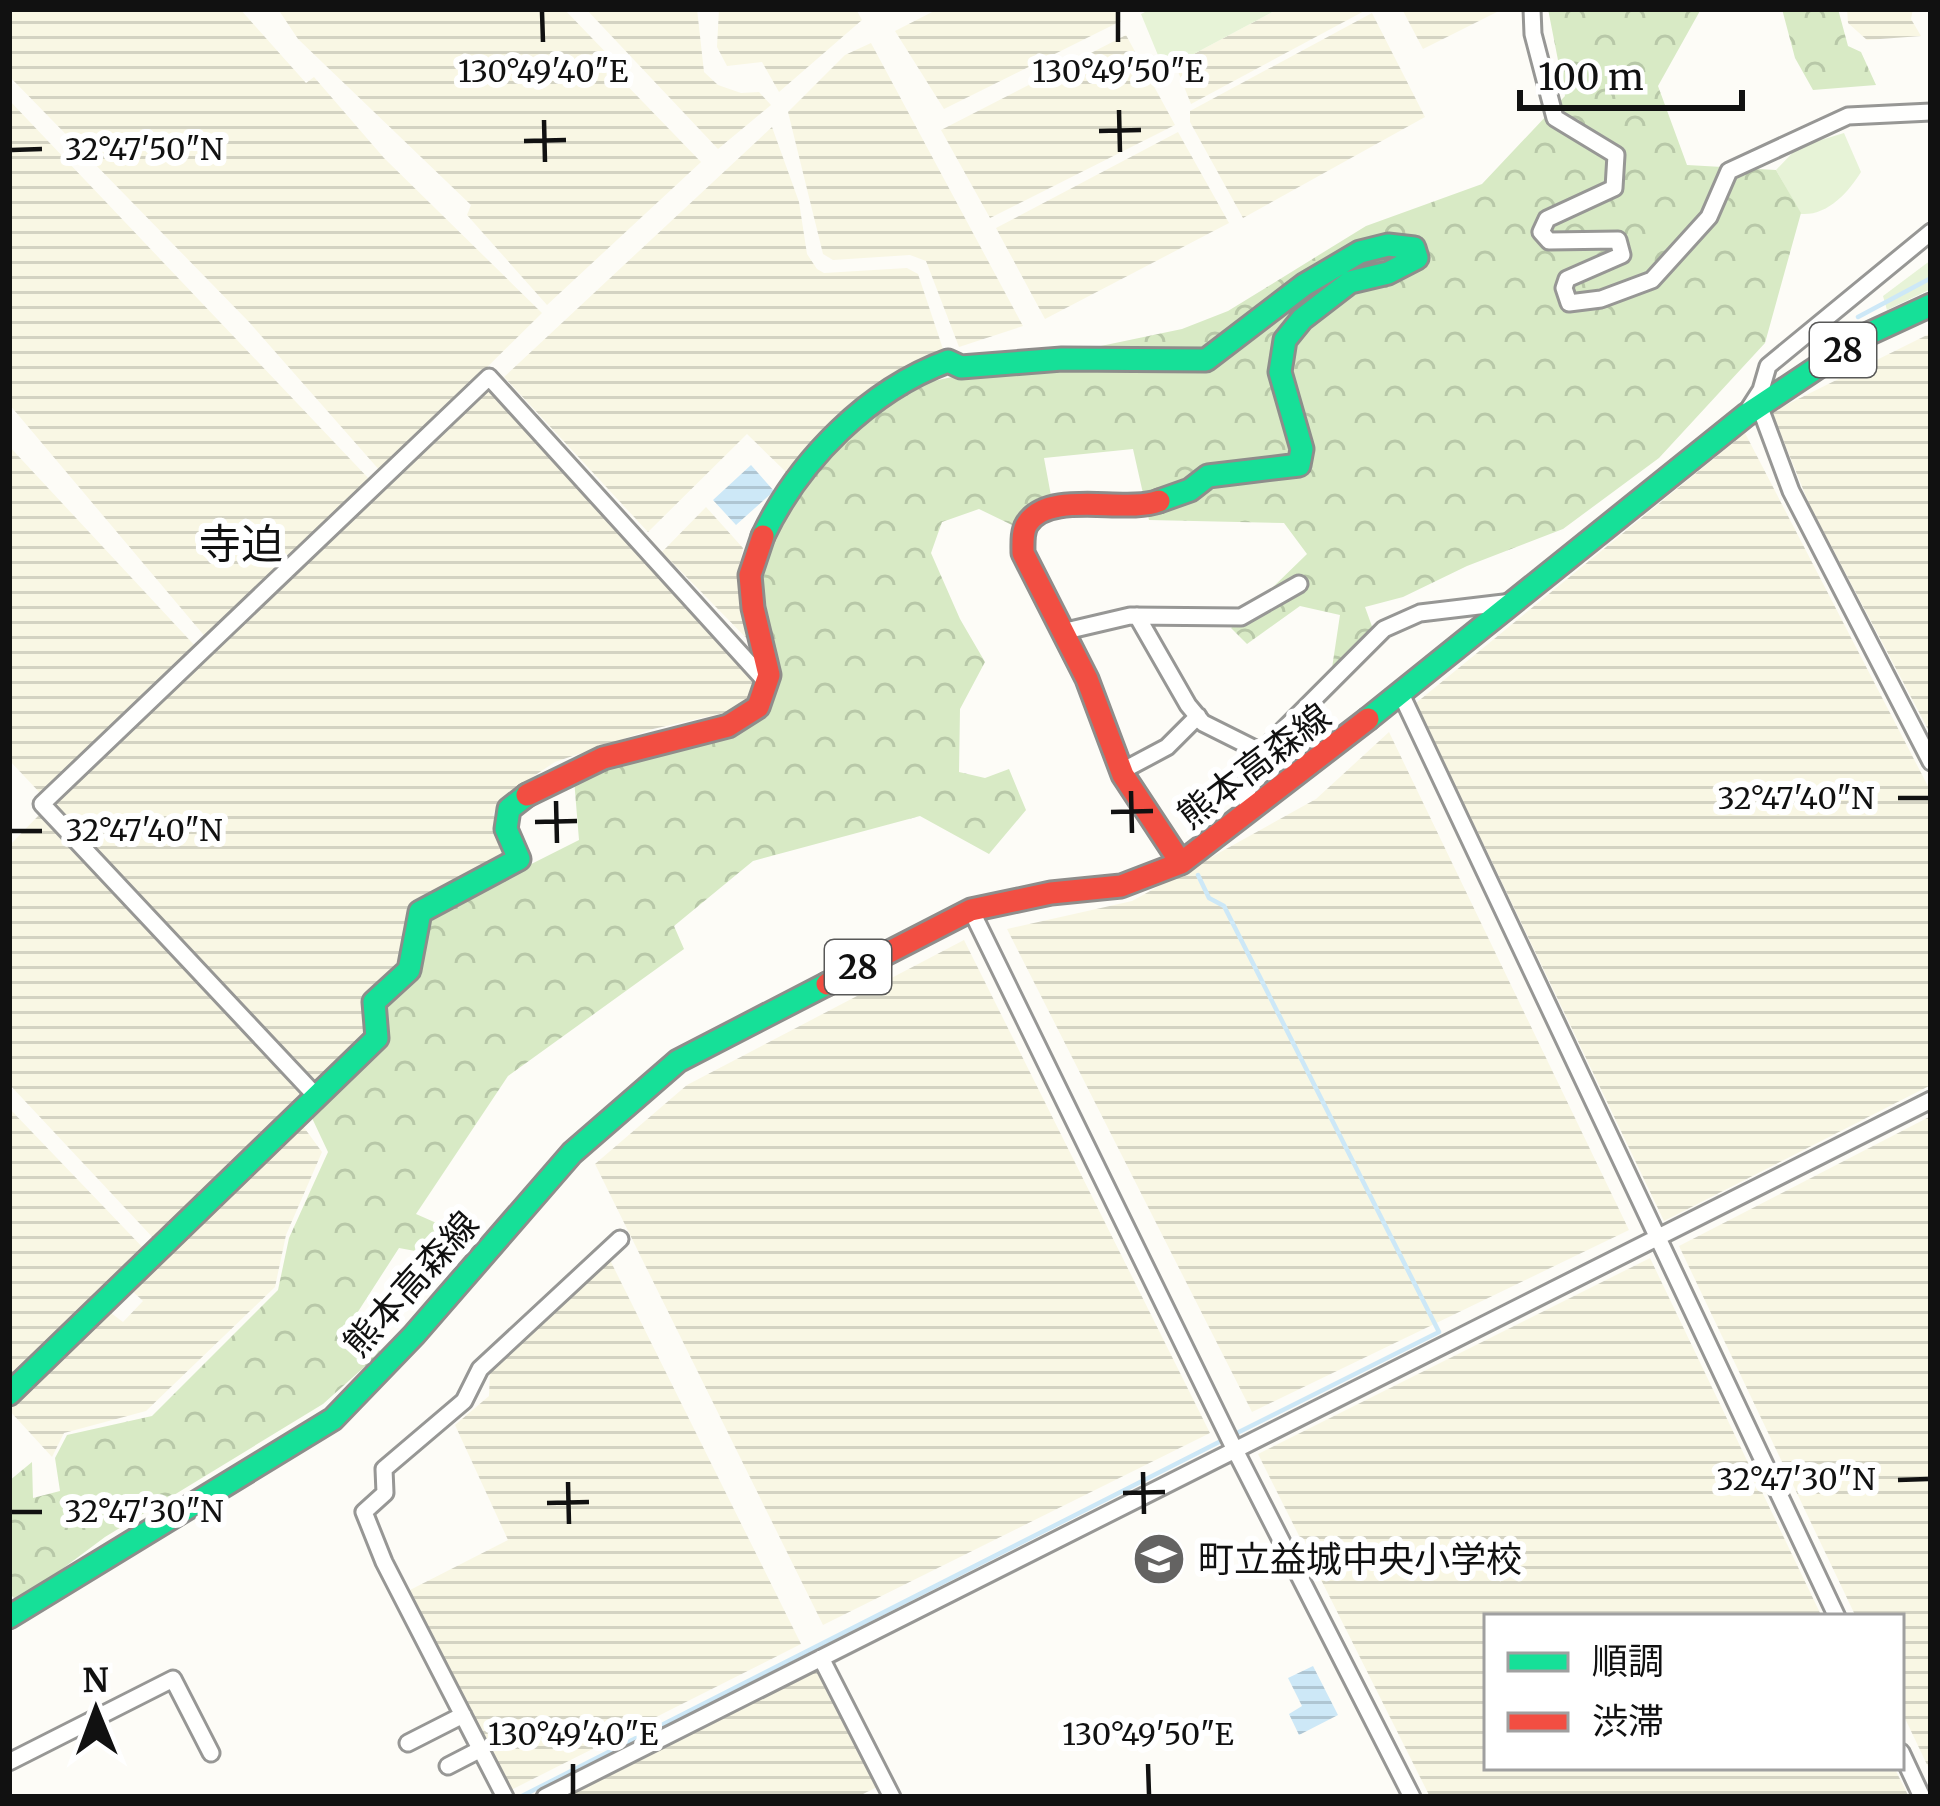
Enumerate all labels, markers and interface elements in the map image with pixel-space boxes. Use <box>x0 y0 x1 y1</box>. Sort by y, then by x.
scale bar <box>1520 36 1742 110</box>
text: 130°49'40"E <box>458 52 628 90</box>
text: 130°49'50"E <box>1032 52 1204 90</box>
text: 100 m <box>1538 55 1644 100</box>
text: 32°47'50"N <box>65 130 223 168</box>
road number: 28 <box>1810 323 1876 377</box>
district label: 寺迫 <box>199 518 283 570</box>
street label: 熊本高森線 <box>1169 694 1339 838</box>
text: 32°47'40"N <box>1717 779 1875 817</box>
text: 32°47'40"N <box>65 811 223 849</box>
road number: 28 <box>825 940 891 994</box>
street label: 熊本高森線 <box>334 1202 488 1366</box>
text: 32°47'30"N <box>1717 1460 1875 1498</box>
text: 32°47'30"N <box>65 1492 223 1530</box>
school or university icon: 町立益城中央小学校 <box>1131 1531 1187 1587</box>
place label: 町立益城中央小学校 <box>1198 1537 1522 1582</box>
legend <box>1484 1614 1904 1770</box>
text: 順調 <box>1592 1639 1664 1684</box>
north arrow <box>36 1650 156 1770</box>
text: N <box>82 1660 109 1701</box>
text: 渋滞 <box>1592 1699 1664 1744</box>
text: 130°49'40"E <box>488 1715 658 1753</box>
text: 130°49'50"E <box>1062 1715 1234 1753</box>

